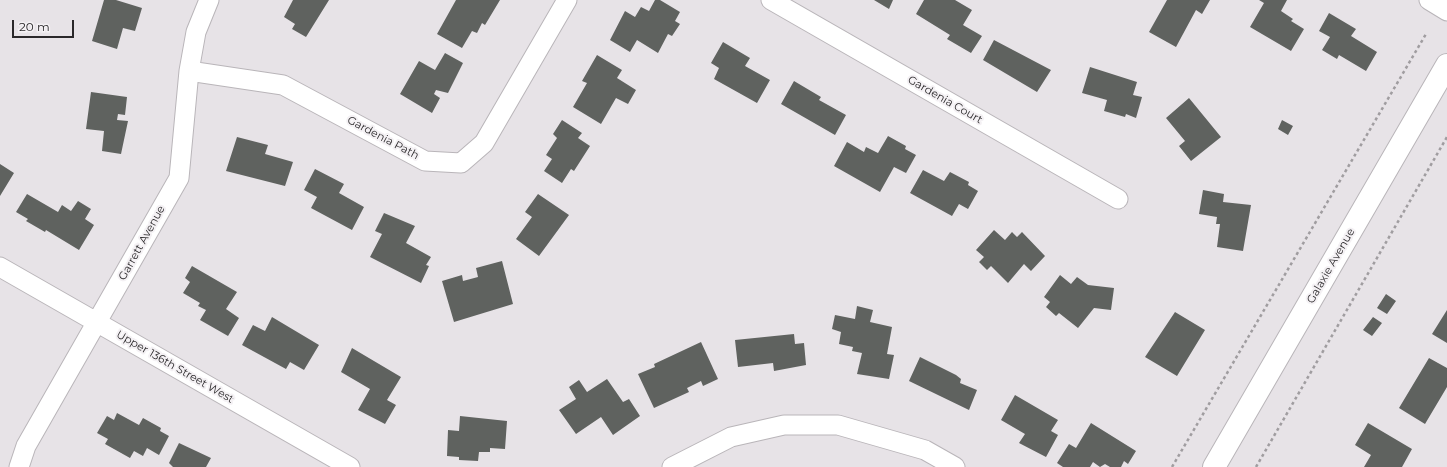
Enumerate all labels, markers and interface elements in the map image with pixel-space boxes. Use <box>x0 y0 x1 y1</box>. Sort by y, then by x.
scale bar <box>14 12 76 38</box>
text: 20 m <box>19 19 50 34</box>
street label: Gardenia Court <box>905 73 985 127</box>
street label: Gardenia Path <box>345 114 421 162</box>
street label: Garrett Avenue <box>116 203 168 283</box>
street label: Galaxie Avenue <box>1304 226 1358 306</box>
street label: Upper 136th Street West <box>114 328 236 406</box>

